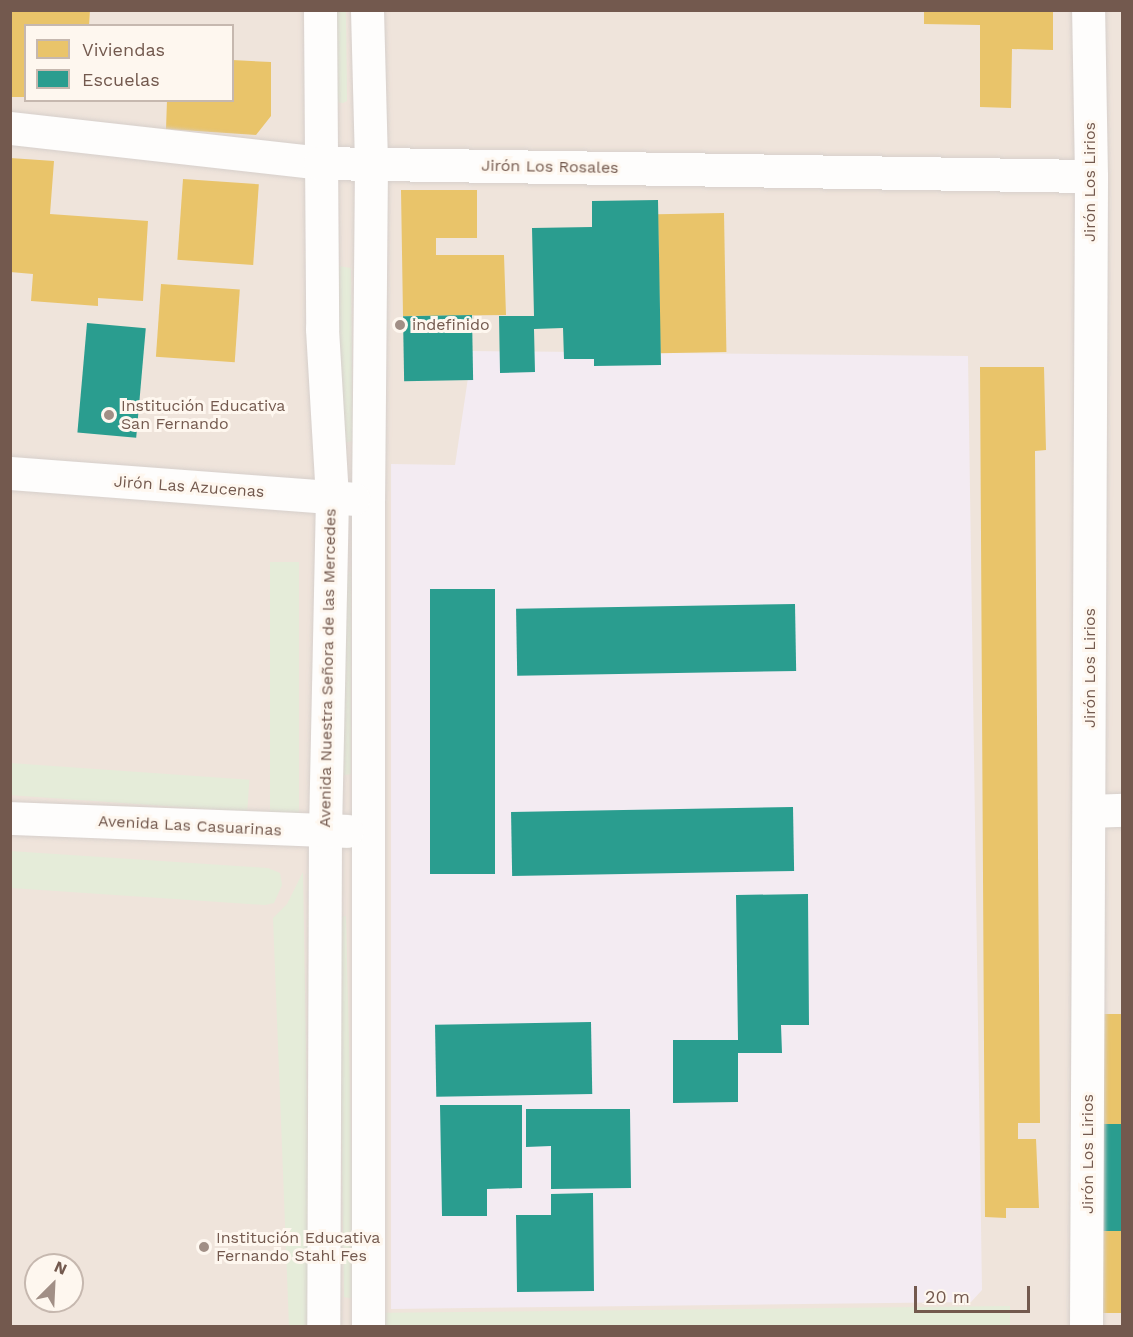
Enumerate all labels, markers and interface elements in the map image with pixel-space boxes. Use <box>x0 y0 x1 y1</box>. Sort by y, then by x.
legend <box>24 24 234 102</box>
text: Viviendas <box>82 39 165 60</box>
text: Escuelas <box>82 69 160 90</box>
street label: Jirón Los Lirios <box>1080 122 1100 242</box>
street label: Jirón Los Rosales <box>481 156 619 178</box>
place label: indefinido <box>412 315 490 335</box>
marker: indefinido <box>393 318 407 332</box>
place label: Institución Educativa San Fernando <box>121 396 285 434</box>
marker: Institución Educativa San Fernando <box>102 408 116 422</box>
street label: Jirón Las Azucenas <box>113 472 265 502</box>
street label: Avenida Nuestra Señora de las Mercedes <box>316 508 340 828</box>
street label: Jirón Los Lirios <box>1080 608 1100 728</box>
street label: Avenida Las Casuarinas <box>97 812 283 840</box>
street label: Jirón Los Lirios <box>1078 1094 1098 1214</box>
place label: Institución Educativa Fernando Stahl Fes <box>216 1228 380 1266</box>
marker: Institución Educativa Fernando Stahl Fes <box>197 1240 211 1254</box>
north arrow <box>24 1253 84 1313</box>
text: N <box>51 1257 70 1279</box>
scale bar <box>917 1274 1032 1312</box>
text: 20 m <box>925 1286 970 1307</box>

